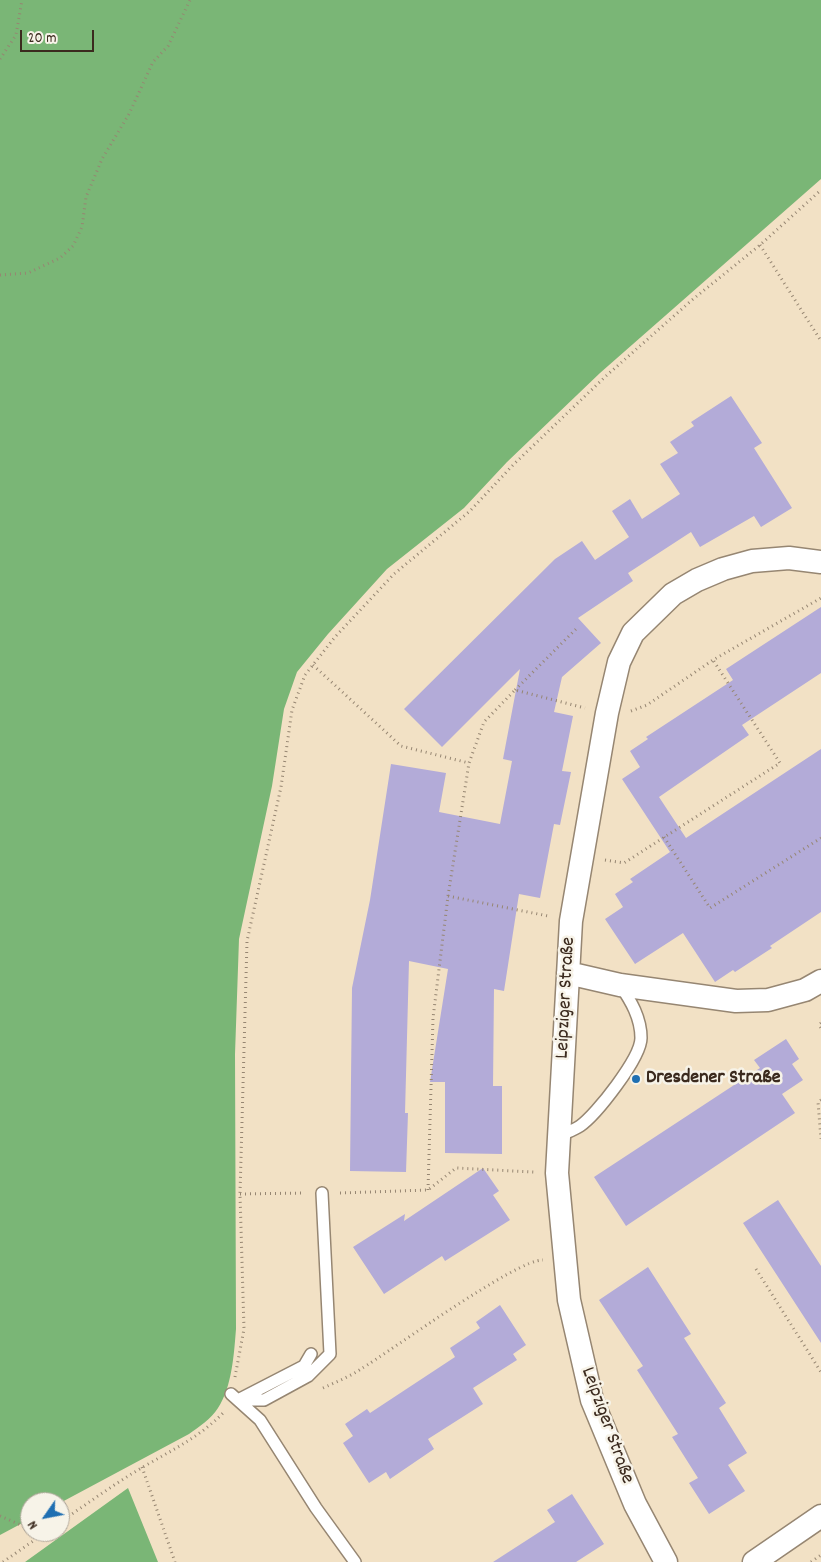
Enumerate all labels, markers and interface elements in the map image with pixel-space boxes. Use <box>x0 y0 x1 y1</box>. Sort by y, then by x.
scale bar <box>22 20 96 52</box>
text: 20 m <box>28 28 56 50</box>
street label: Leipziger Straße <box>552 936 582 1060</box>
place label: Dresdener Straße <box>646 1067 780 1091</box>
marker: Dresdener Straße <box>630 1073 642 1085</box>
street label: Leipziger Straße <box>574 1365 638 1487</box>
north arrow <box>20 1492 70 1542</box>
text: N <box>23 1516 44 1533</box>

